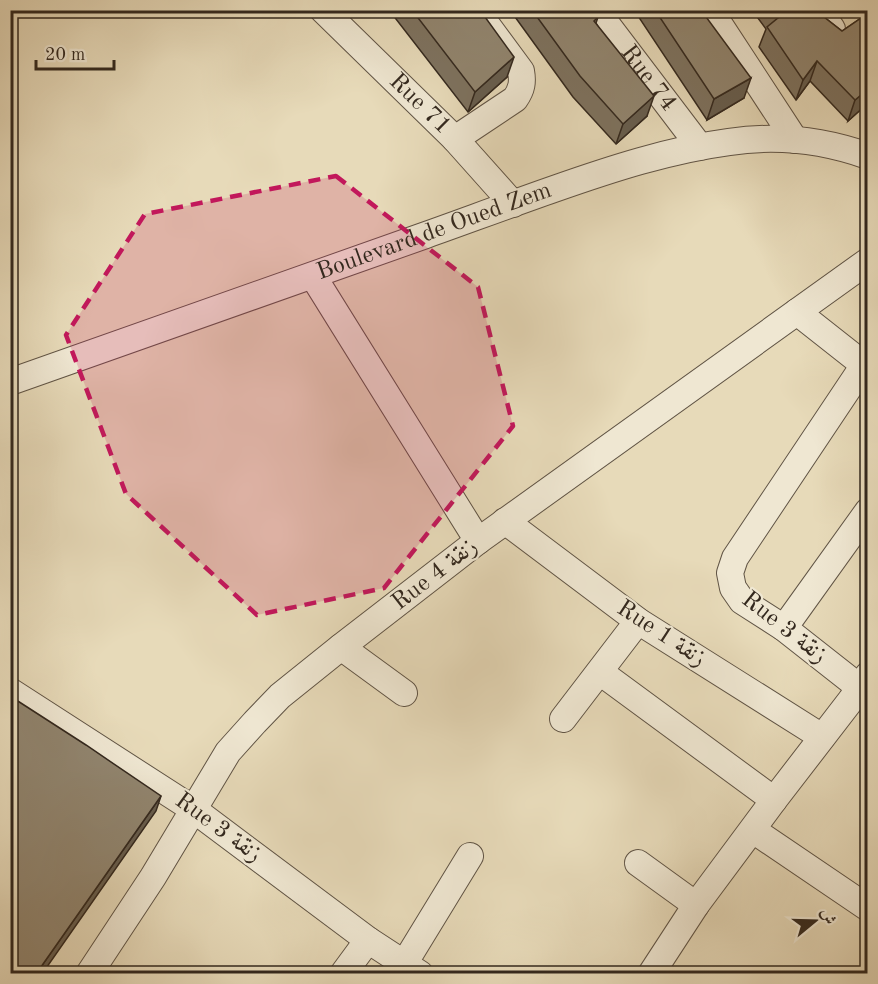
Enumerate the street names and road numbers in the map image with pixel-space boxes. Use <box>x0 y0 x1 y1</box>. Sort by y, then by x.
street label: Rue 74 <box>616 41 680 116</box>
street label: Rue 71 <box>384 69 455 139</box>
street label: Boulevard de Oued Zem <box>314 179 555 285</box>
street label: Rue 4 زنقة <box>388 535 482 615</box>
street label: Rue 3 زنقة <box>737 588 831 668</box>
street label: Rue 1 زنقة <box>612 597 710 671</box>
street label: Rue 3 زنقة <box>170 789 266 867</box>

